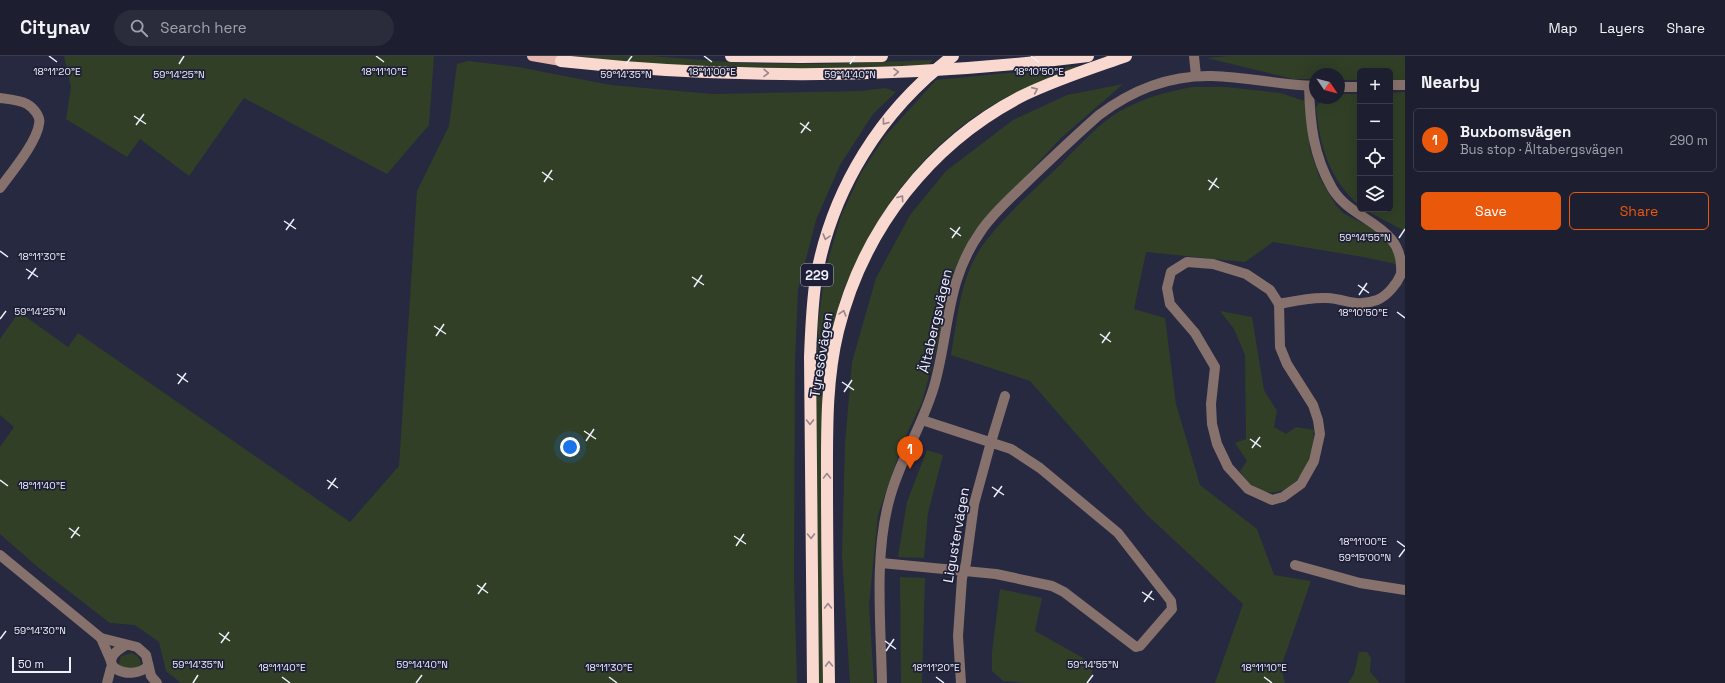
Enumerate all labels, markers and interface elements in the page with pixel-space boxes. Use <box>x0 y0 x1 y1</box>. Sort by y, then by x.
search box <box>114 10 394 46</box>
text: Citynav <box>20 15 90 40</box>
icon: search <box>128 17 150 39</box>
text: Search here <box>160 18 247 37</box>
text: Map <box>1548 19 1578 37</box>
text: Layers <box>1600 19 1644 37</box>
text: Share <box>1666 19 1705 37</box>
text: 18°11'20"E <box>33 65 81 78</box>
text: 18°11'10"E <box>361 65 407 78</box>
text: 18°11'00"E <box>688 65 736 78</box>
text: 18°10'50"E <box>1014 65 1064 78</box>
one-way arrow <box>893 67 899 76</box>
text: 59°14'25"N <box>153 68 205 81</box>
text: 59°14'35"N <box>600 68 652 81</box>
text: 59°14'40"N <box>824 68 876 81</box>
north arrow <box>1309 68 1345 104</box>
map controls <box>1357 68 1393 212</box>
button: + <box>1357 68 1393 104</box>
one-way arrow <box>763 69 769 77</box>
text: Nearby <box>1421 71 1480 93</box>
one-way arrow <box>1031 87 1039 95</box>
button: − <box>1357 104 1393 140</box>
one-way arrow <box>883 118 890 125</box>
text: Buxbomsvägen <box>1460 122 1571 141</box>
text: 1 <box>1432 132 1438 149</box>
text: 290 m <box>1669 132 1708 149</box>
button: locate <box>1357 140 1393 176</box>
text: Bus stop · Ältabergsvägen <box>1460 141 1623 158</box>
button: layers <box>1357 176 1393 212</box>
button: Save <box>1421 192 1561 230</box>
button: Share <box>1569 192 1709 230</box>
one-way arrow <box>896 195 903 202</box>
text: 59°14'55"N <box>1339 231 1391 244</box>
one-way arrow <box>822 234 831 241</box>
text: 18°11'30"E <box>18 250 66 263</box>
road number: 229 <box>801 264 833 286</box>
street label: Ältabergsvägen <box>914 267 956 375</box>
text: 59°14'25"N <box>14 305 66 318</box>
text: 18°10'50"E <box>1338 306 1388 319</box>
one-way arrow <box>838 310 847 317</box>
street label: Tyresövägen <box>805 311 837 399</box>
one-way arrow <box>806 419 814 425</box>
pin: 1 <box>897 436 923 469</box>
your location <box>560 437 580 457</box>
one-way arrow <box>823 473 831 479</box>
text: 18°11'40"E <box>18 479 66 492</box>
street label: Ligustervägen <box>939 486 973 584</box>
one-way arrow <box>807 533 815 539</box>
text: 18°11'00"E <box>1339 535 1387 548</box>
text: 59°15'00"N <box>1339 551 1391 564</box>
one-way arrow <box>824 603 833 609</box>
text: 59°14'30"N <box>14 624 66 637</box>
scale bar <box>12 655 71 674</box>
text: 50 m <box>18 657 44 671</box>
text: 59°14'35"N <box>172 658 224 671</box>
text: 59°14'40"N <box>396 658 448 671</box>
text: 59°14'55"N <box>1067 658 1119 671</box>
text: 18°11'40"E <box>258 661 306 674</box>
text: 18°11'30"E <box>585 661 633 674</box>
one-way arrow <box>825 661 833 667</box>
text: 18°11'20"E <box>912 661 960 674</box>
text: 18°11'10"E <box>1241 661 1287 674</box>

